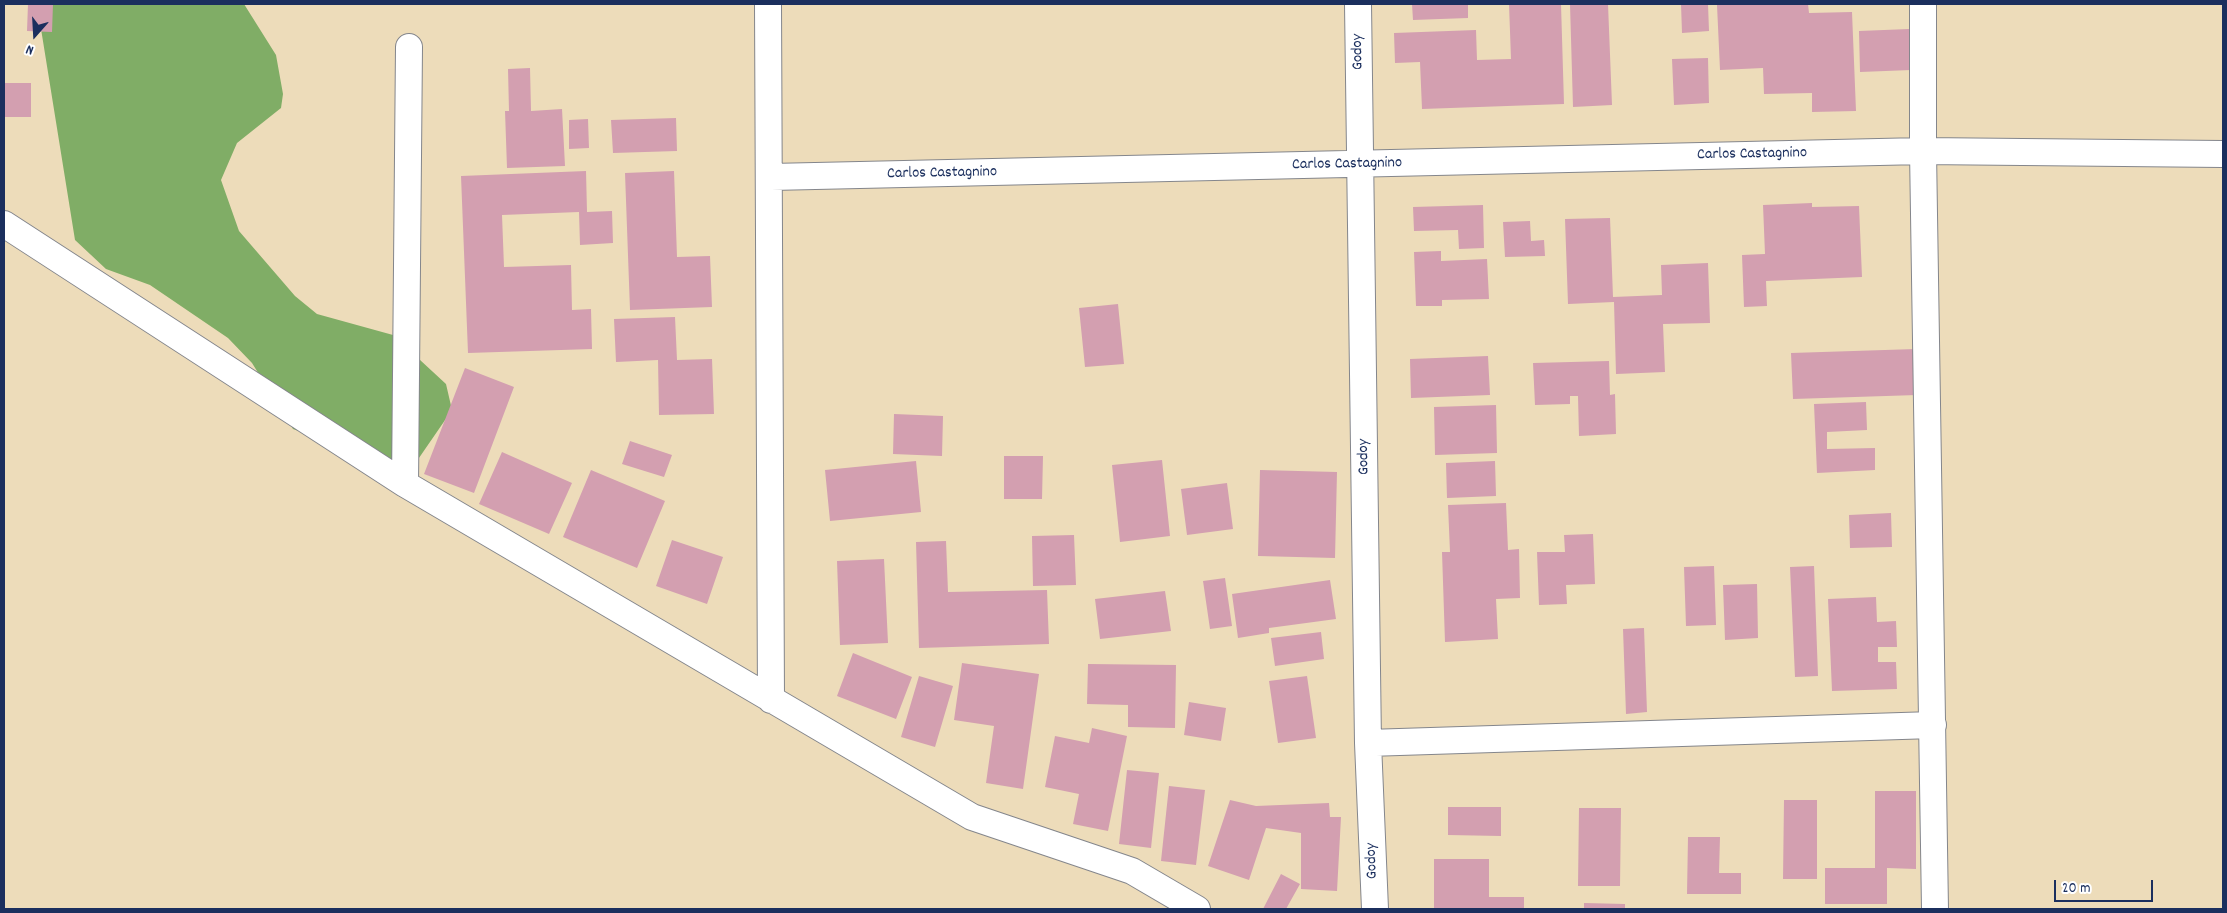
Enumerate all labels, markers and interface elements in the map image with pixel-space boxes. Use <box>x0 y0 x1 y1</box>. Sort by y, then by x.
north arrow <box>10 10 60 60</box>
street label: Godoy <box>1349 34 1369 70</box>
text: N <box>24 39 37 60</box>
street label: Carlos Castagnino <box>1697 144 1807 166</box>
street label: Carlos Castagnino <box>1292 154 1402 176</box>
street label: Carlos Castagnino <box>887 163 997 185</box>
street label: Godoy <box>1355 439 1375 475</box>
street label: Godoy <box>1363 843 1383 879</box>
scale bar <box>2057 870 2156 902</box>
text: 20 m <box>2062 878 2090 900</box>

